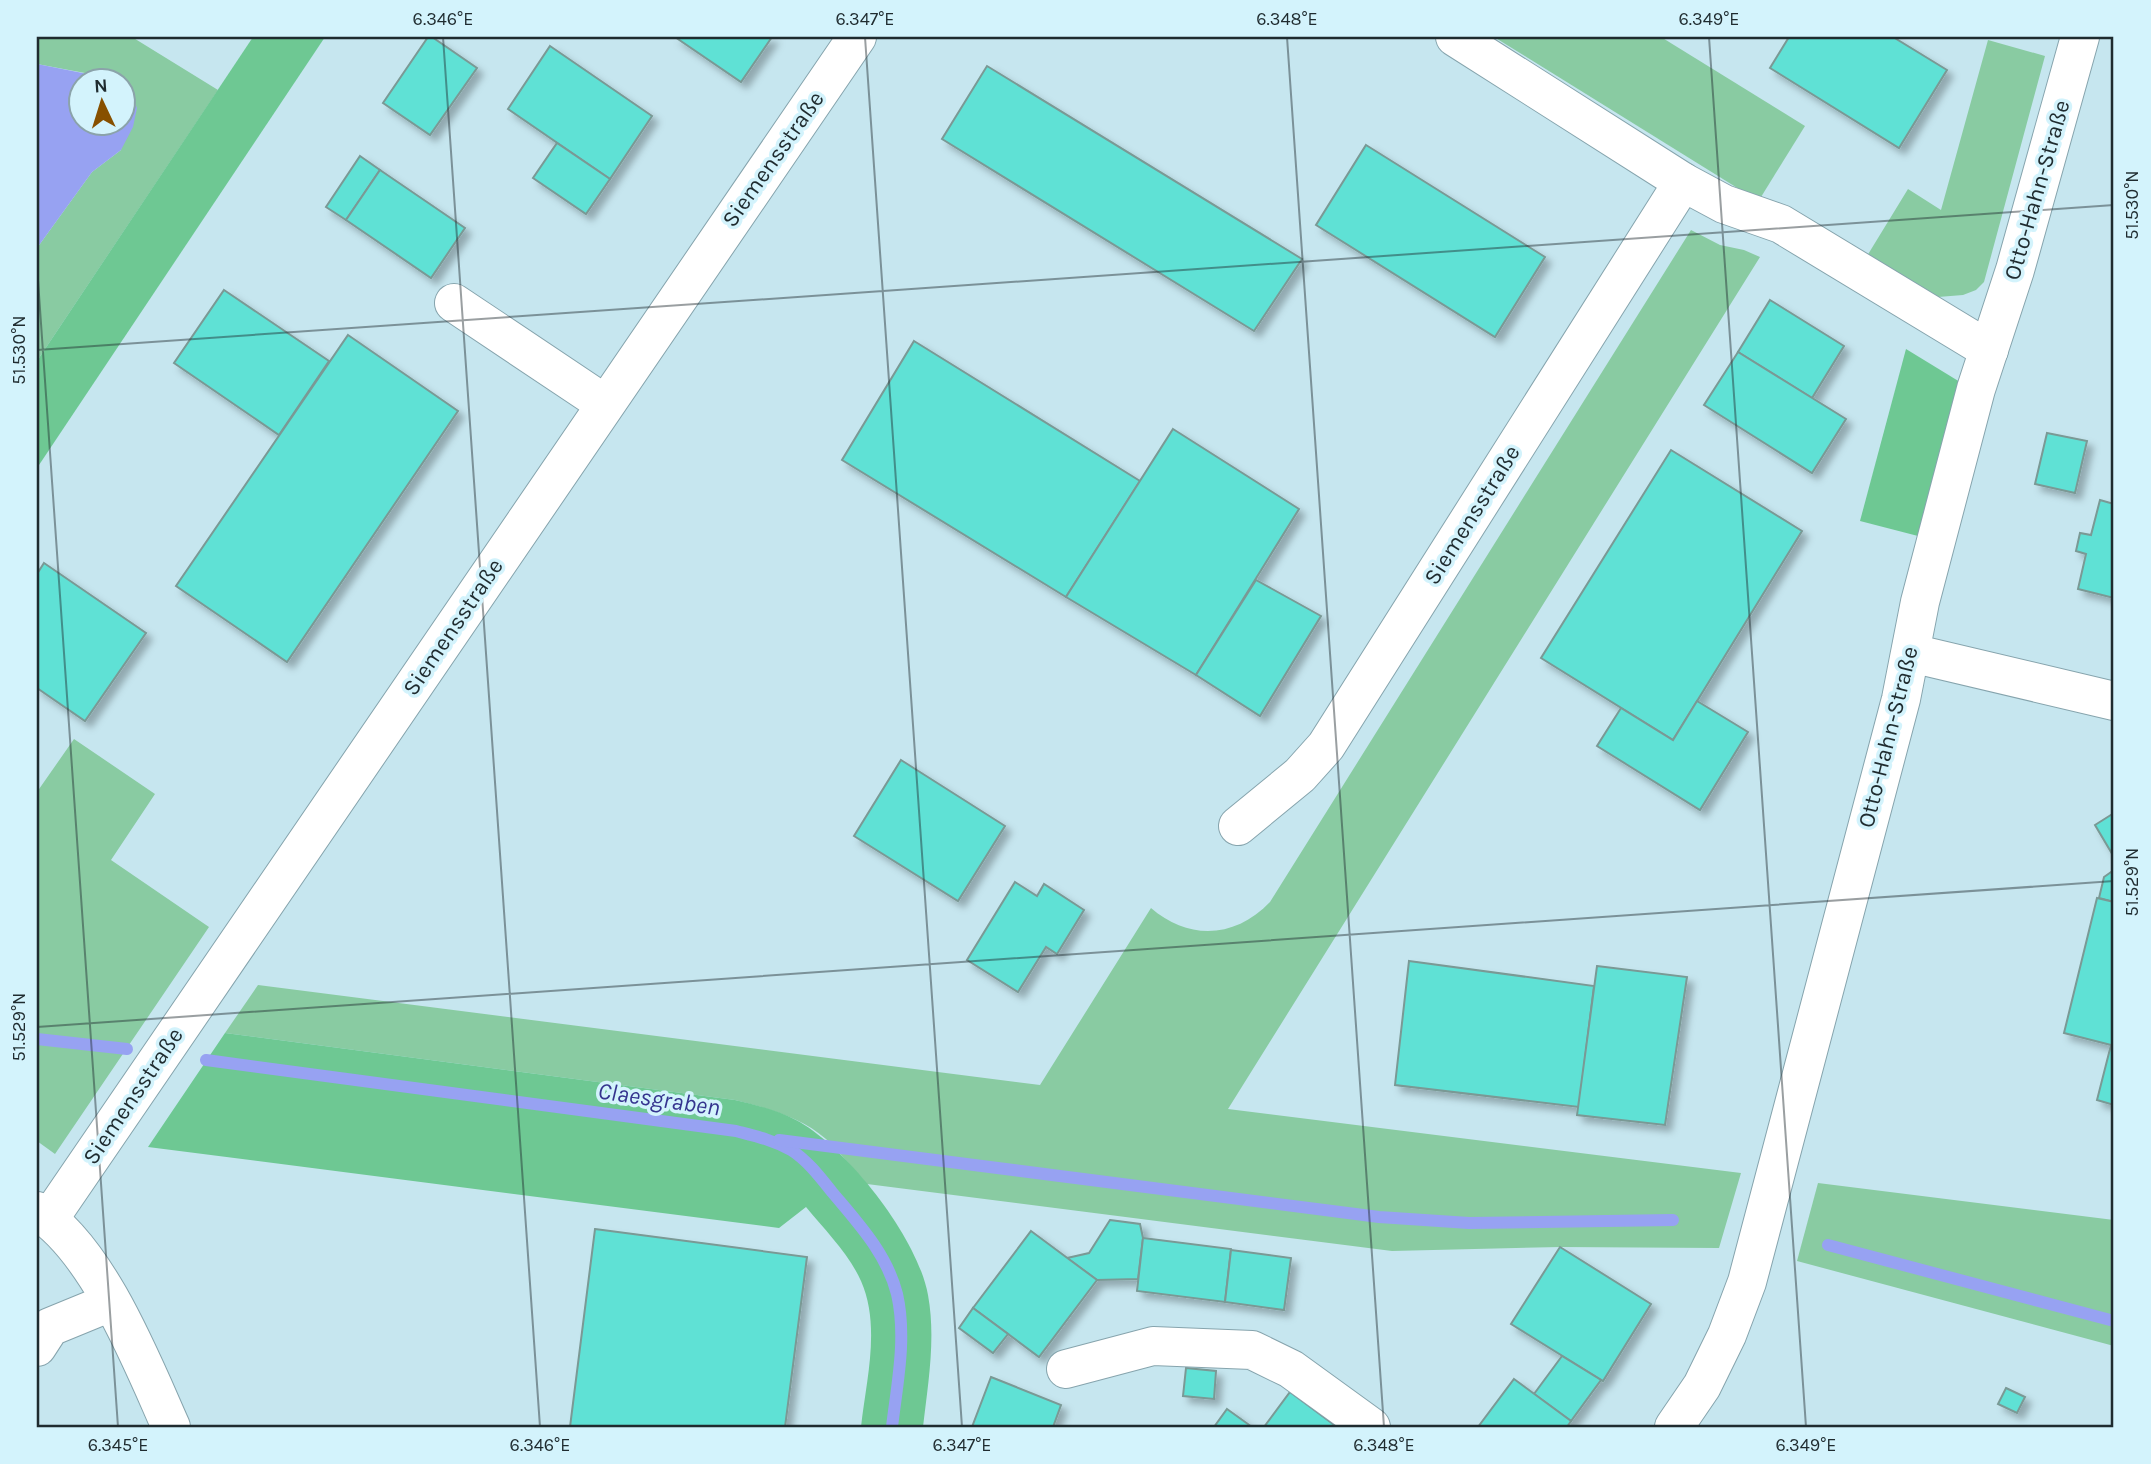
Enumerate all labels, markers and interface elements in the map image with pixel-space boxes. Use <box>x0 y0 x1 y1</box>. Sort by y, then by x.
text: 6.346°E <box>413 8 473 30</box>
text: 6.347°E <box>836 8 894 30</box>
text: 6.348°E <box>1256 8 1318 30</box>
text: 6.349°E <box>1679 8 1739 30</box>
north arrow <box>66 66 136 136</box>
text: N <box>93 75 108 97</box>
street label: Siemensstraße <box>716 86 830 232</box>
street label: Otto-Hahn-Straße <box>1998 97 2076 283</box>
text: 51.530°N <box>2121 170 2143 240</box>
text: 51.530°N <box>8 315 30 385</box>
street label: Siemensstraße <box>1418 440 1526 590</box>
street label: Siemensstraße <box>397 553 509 701</box>
street label: Otto-Hahn-Straße <box>1852 644 1924 830</box>
text: 51.529°N <box>2121 848 2143 916</box>
text: 51.529°N <box>8 993 30 1061</box>
street label: Siemensstraße <box>77 1022 189 1170</box>
water label: Claesgraben <box>596 1077 722 1121</box>
text: 6.345°E <box>88 1434 148 1456</box>
text: 6.346°E <box>510 1434 570 1456</box>
text: 6.347°E <box>933 1434 991 1456</box>
text: 6.348°E <box>1353 1434 1415 1456</box>
text: 6.349°E <box>1776 1434 1836 1456</box>

